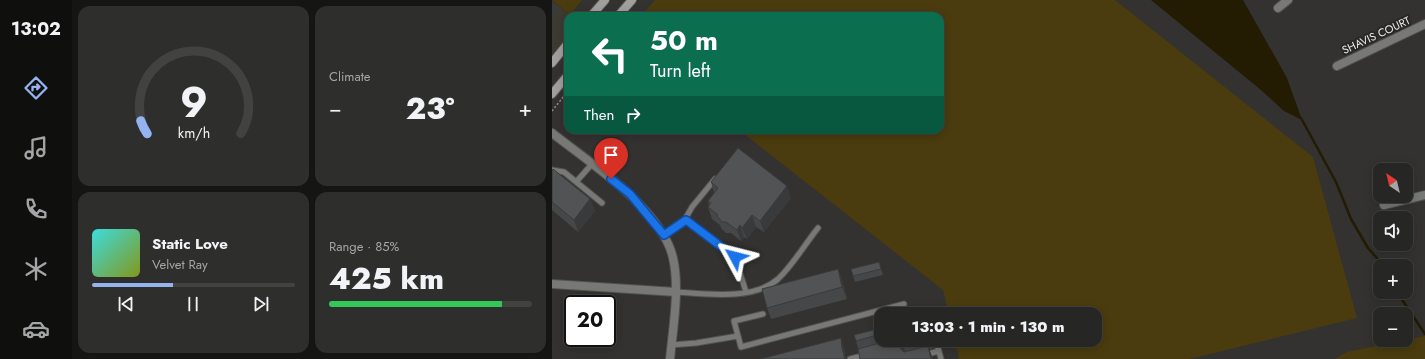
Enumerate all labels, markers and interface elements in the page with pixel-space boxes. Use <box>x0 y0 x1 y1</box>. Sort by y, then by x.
street label: SHAVIS COURT <box>1339 12 1413 58</box>
text: 13:02 <box>11 16 61 42</box>
text: 50 m <box>650 20 718 61</box>
icon: left <box>584 28 636 80</box>
text: Turn left <box>650 58 710 84</box>
text: Climate <box>329 67 370 86</box>
text: 9 <box>180 72 207 133</box>
icon: directions <box>22 74 50 102</box>
text: 23° <box>406 87 455 130</box>
text: − <box>329 92 342 124</box>
text: + <box>518 92 532 124</box>
text: Then <box>584 104 614 126</box>
icon: right <box>622 104 644 126</box>
text: km/h <box>177 122 210 142</box>
icon: music <box>22 134 50 162</box>
pin <box>594 138 628 179</box>
icon: arrive <box>600 144 622 166</box>
north arrow <box>1373 163 1413 203</box>
map controls <box>1373 163 1413 347</box>
icon: phone <box>22 195 50 223</box>
button: sound <box>1373 211 1413 251</box>
text: Static Love <box>152 233 228 255</box>
position arrow <box>714 236 756 278</box>
text: Range · 85% <box>329 237 399 256</box>
icon: climate <box>22 255 50 283</box>
text: Velvet Ray <box>152 255 208 274</box>
text: 425 km <box>329 257 444 300</box>
button: + <box>1373 259 1413 299</box>
icon: previous <box>115 293 137 315</box>
icon: pause <box>182 293 204 315</box>
icon: next <box>250 293 272 315</box>
speed limit sign: 20 <box>564 295 616 347</box>
button: − <box>1373 307 1413 347</box>
icon: car <box>22 315 50 343</box>
text: 13:03 · 1 min · 130 m <box>912 316 1064 338</box>

